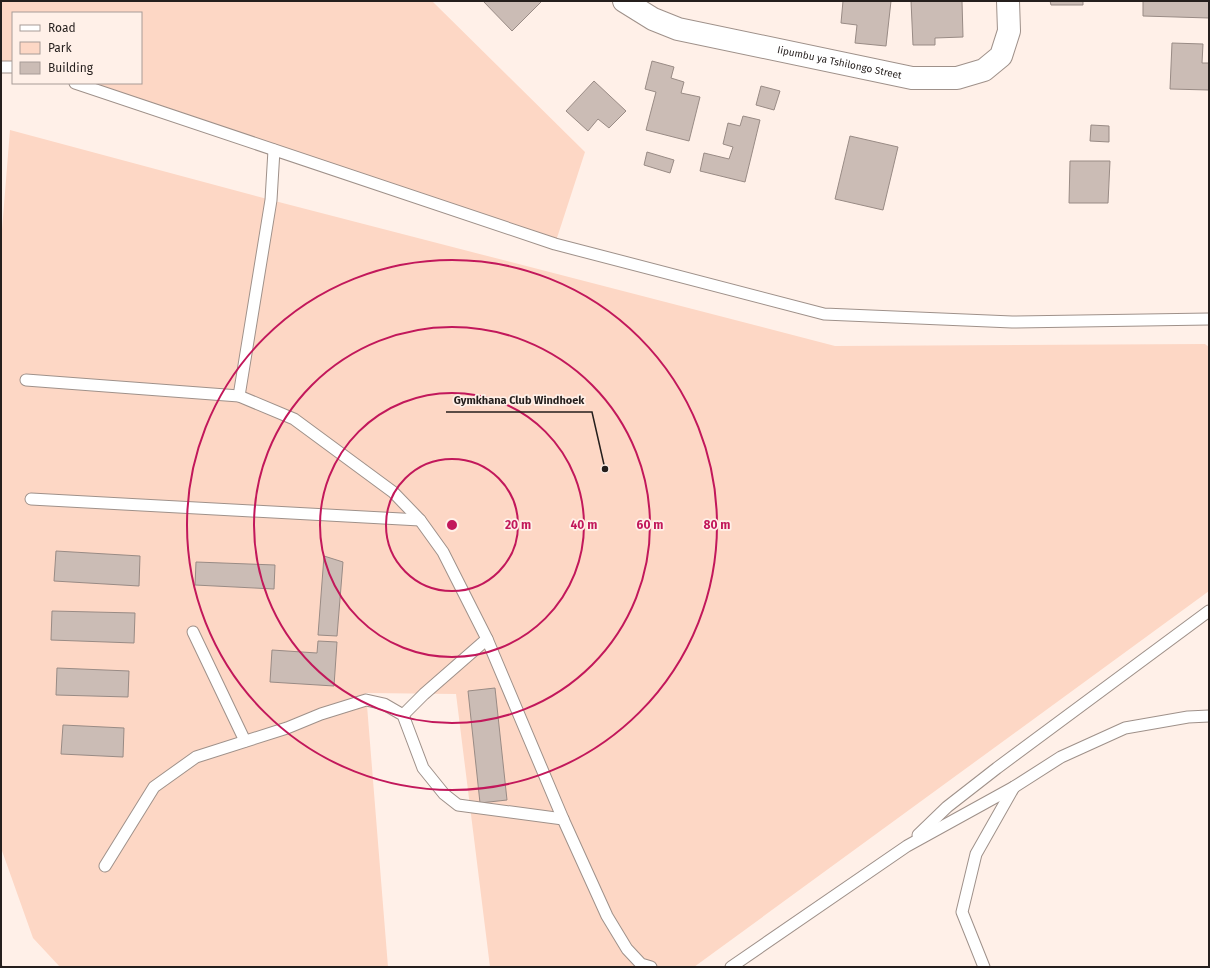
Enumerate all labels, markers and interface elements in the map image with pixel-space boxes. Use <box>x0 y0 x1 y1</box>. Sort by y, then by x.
legend <box>12 12 142 84</box>
text: Road <box>48 21 76 35</box>
text: Park <box>48 41 72 55</box>
street label: Iipumbu ya Tshilongo Street <box>776 44 903 82</box>
text: Building <box>48 61 94 75</box>
callout: Gymkhana Club Windhoek <box>446 389 592 412</box>
text: Gymkhana Club Windhoek <box>454 394 585 407</box>
centre of rings <box>445 518 459 532</box>
text: 20 m <box>505 518 531 532</box>
text: 40 m <box>571 518 597 532</box>
text: 60 m <box>637 518 663 532</box>
text: 80 m <box>704 518 730 532</box>

